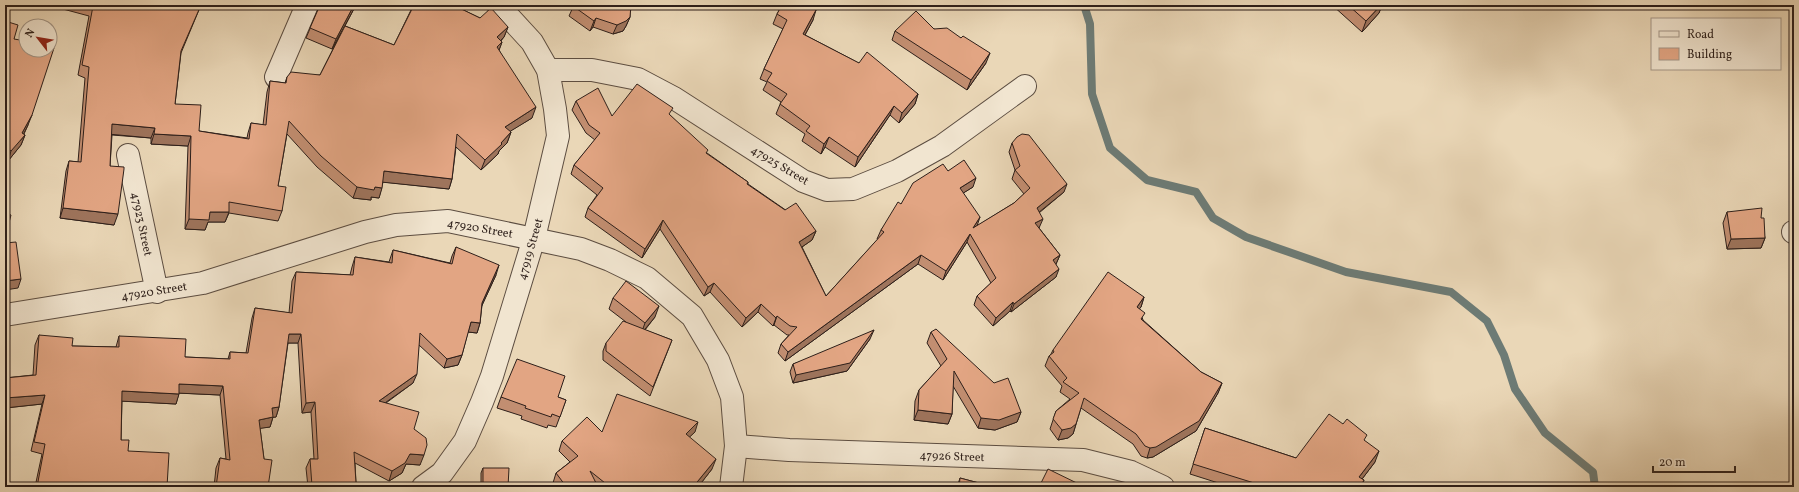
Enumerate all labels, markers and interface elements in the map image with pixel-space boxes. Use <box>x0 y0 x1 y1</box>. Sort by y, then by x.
north arrow <box>18 18 58 58</box>
legend <box>1651 18 1781 70</box>
text: N <box>22 26 39 41</box>
text: Road <box>1687 27 1714 43</box>
text: Building <box>1687 47 1732 63</box>
street label: 47925 Street <box>747 142 812 189</box>
street label: 47923 Street <box>126 191 156 258</box>
street label: 47920 Street <box>446 215 514 243</box>
street label: 47919 Street <box>514 216 547 282</box>
street label: 47920 Street <box>120 279 188 305</box>
street label: 47926 Street <box>919 448 985 466</box>
scale bar <box>1653 448 1735 474</box>
text: 20 m <box>1659 455 1686 471</box>

